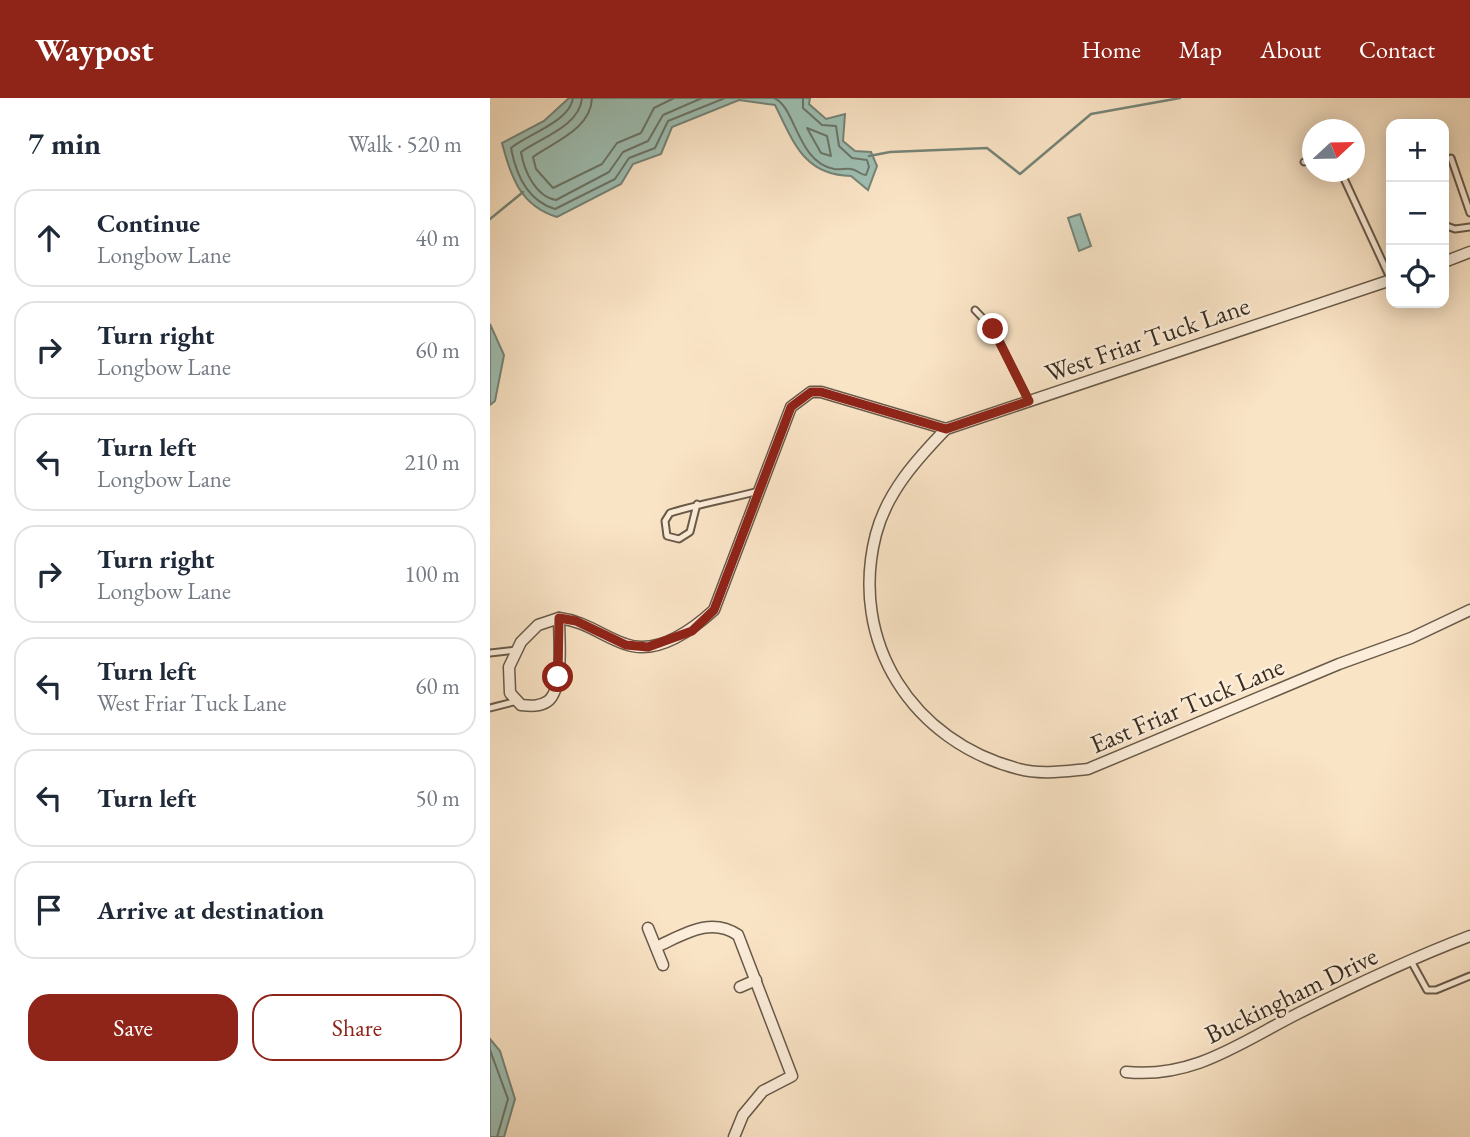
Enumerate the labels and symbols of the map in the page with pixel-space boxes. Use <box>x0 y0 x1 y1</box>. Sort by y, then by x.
north arrow <box>1302 119 1365 182</box>
street label: West Friar Tuck Lane <box>1040 288 1254 390</box>
route end <box>977 313 1008 344</box>
street label: East Friar Tuck Lane <box>1085 649 1289 761</box>
route start <box>542 661 573 692</box>
street label: Buckingham Drive <box>1199 939 1383 1051</box>

